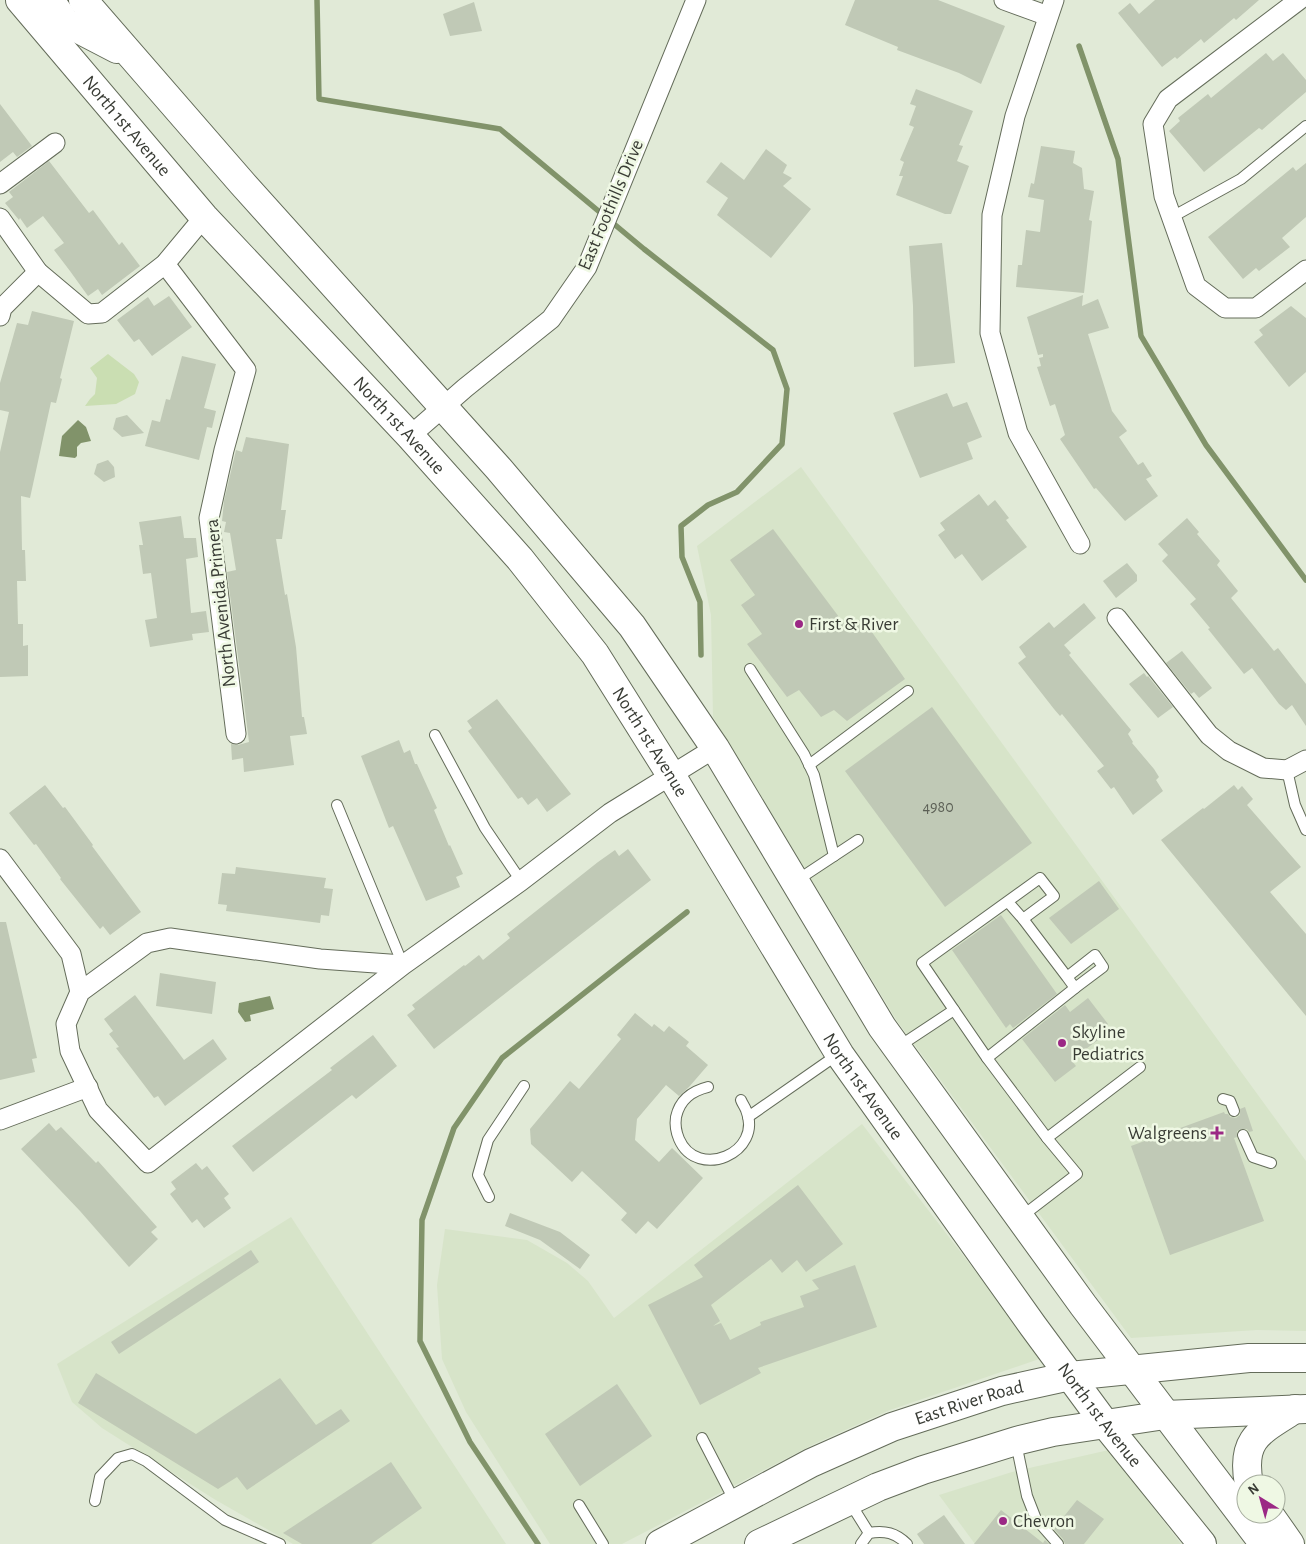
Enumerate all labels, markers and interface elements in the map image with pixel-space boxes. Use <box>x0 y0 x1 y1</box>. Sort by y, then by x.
street label: North 1st Avenue <box>79 72 174 180</box>
street label: East Foothills Drive <box>575 137 647 273</box>
street label: North 1st Avenue <box>350 373 449 478</box>
street label: North Avenida Primera <box>203 518 239 688</box>
place label: First & River <box>809 615 898 634</box>
marker: First & River <box>793 618 805 630</box>
street label: North 1st Avenue <box>609 684 691 800</box>
house number: 4980 <box>922 799 954 815</box>
place label: Skyline Pediatrics <box>1072 1023 1144 1064</box>
street label: North 1st Avenue <box>820 1030 907 1143</box>
marker: Skyline Pediatrics <box>1056 1037 1068 1049</box>
place label: Walgreens <box>1128 1124 1207 1143</box>
marker: Walgreens <box>1211 1127 1223 1139</box>
street label: North 1st Avenue <box>1054 1359 1145 1470</box>
street label: East River Road <box>913 1377 1025 1428</box>
north arrow <box>1236 1474 1286 1524</box>
text: N <box>1246 1481 1262 1498</box>
place label: Chevron <box>1013 1512 1075 1531</box>
marker: Chevron <box>997 1515 1009 1527</box>

